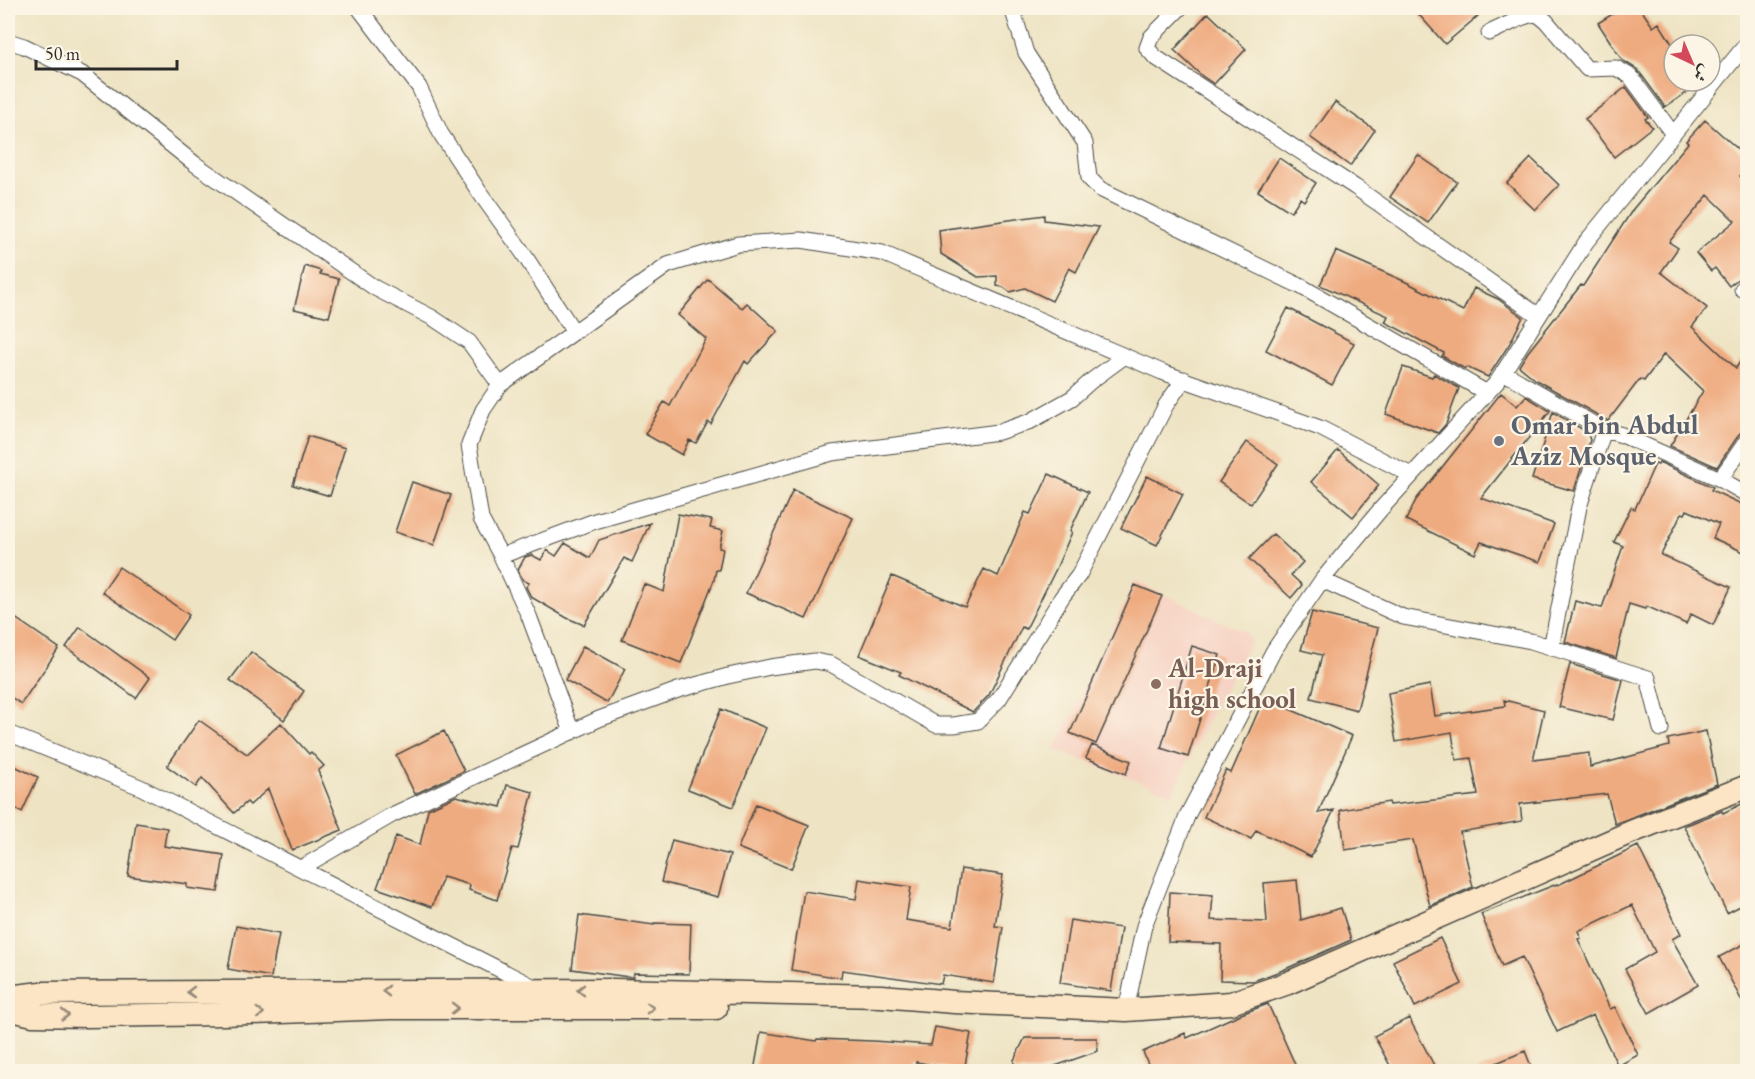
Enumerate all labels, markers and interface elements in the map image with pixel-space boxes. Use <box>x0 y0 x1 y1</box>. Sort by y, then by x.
scale bar <box>36 33 177 71</box>
north arrow <box>1662 33 1722 93</box>
text: 50 m <box>45 42 80 65</box>
text: ش <box>1689 60 1715 86</box>
place label: Omar bin Abdul Aziz Mosque <box>1510 407 1699 473</box>
marker: Omar bin Abdul Aziz Mosque <box>1492 434 1506 448</box>
place label: Al-Draji high school <box>1167 650 1296 716</box>
marker: Al-Draji high school <box>1149 677 1163 691</box>
one-way arrow <box>576 984 585 997</box>
one-way arrow <box>381 985 390 998</box>
one-way arrow <box>186 986 195 999</box>
one-way arrow <box>451 1002 460 1014</box>
one-way arrow <box>646 1002 655 1014</box>
one-way arrow <box>256 1006 265 1019</box>
one-way arrow <box>61 1009 70 1021</box>

